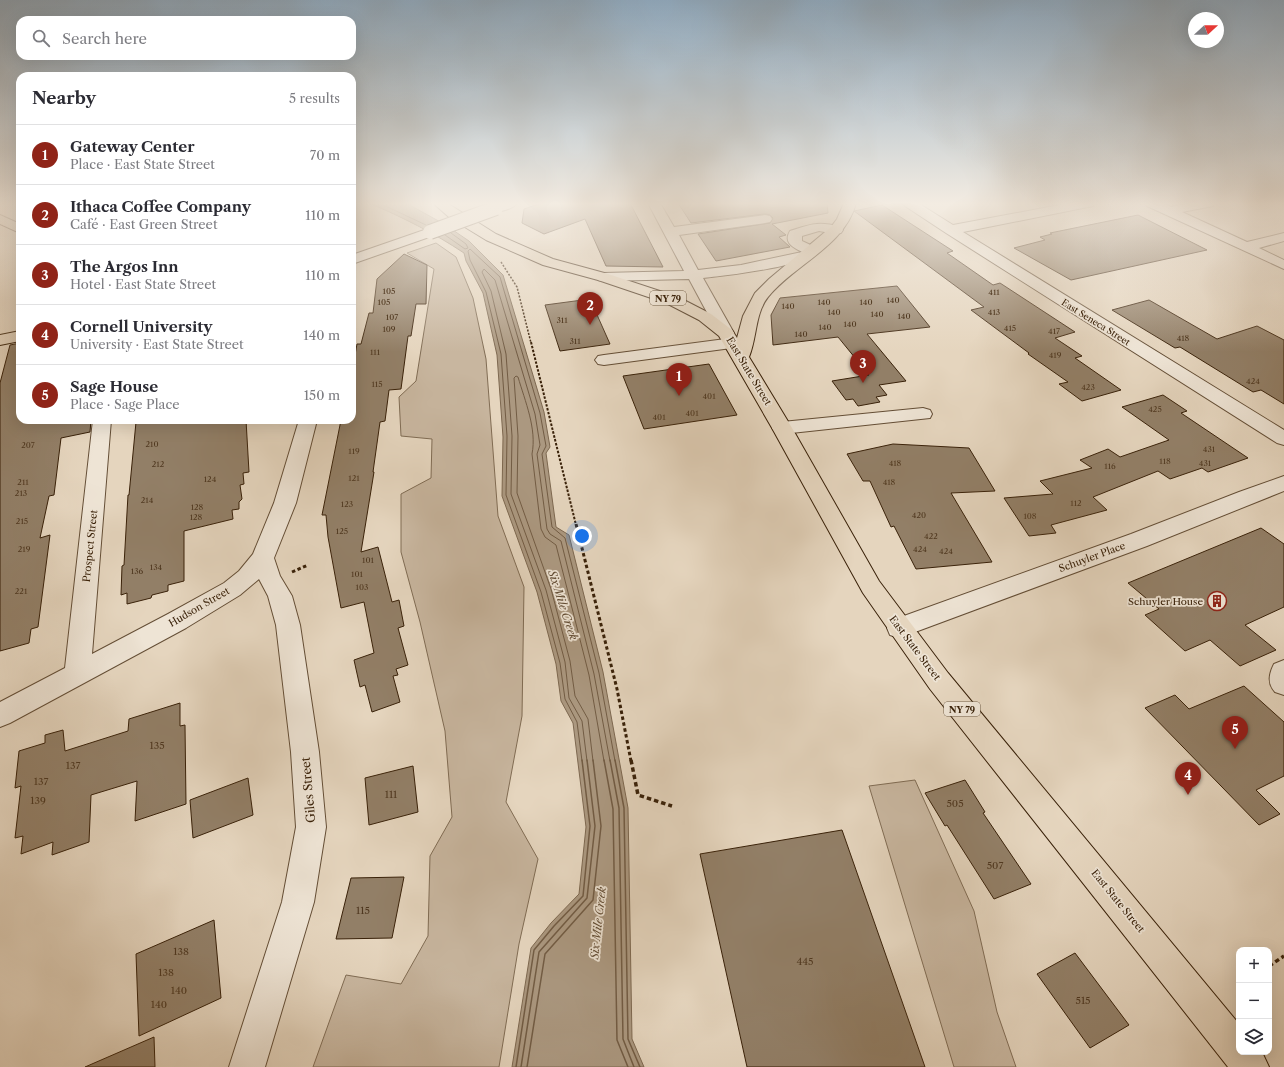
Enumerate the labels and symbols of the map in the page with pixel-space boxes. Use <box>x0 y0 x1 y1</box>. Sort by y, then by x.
north arrow <box>1188 12 1224 48</box>
house number: 105 <box>383 286 395 296</box>
house number: 411 <box>988 287 1000 297</box>
road number: NY 79 <box>650 291 686 305</box>
pin: 2 <box>577 292 603 325</box>
house number: 140 <box>886 295 900 305</box>
street label: East Seneca Street <box>1060 296 1133 348</box>
house number: 105 <box>378 297 390 307</box>
house number: 140 <box>817 297 831 307</box>
house number: 140 <box>859 297 873 307</box>
house number: 140 <box>781 301 795 311</box>
house number: 140 <box>827 307 841 317</box>
house number: 413 <box>988 307 1000 317</box>
house number: 140 <box>870 309 884 319</box>
house number: 140 <box>897 311 911 321</box>
house number: 107 <box>386 312 398 322</box>
house number: 311 <box>556 315 568 325</box>
house number: 140 <box>843 319 857 329</box>
house number: 140 <box>818 322 832 332</box>
house number: 415 <box>1004 323 1016 333</box>
house number: 109 <box>382 324 396 334</box>
house number: 417 <box>1048 326 1060 336</box>
house number: 140 <box>794 329 808 339</box>
house number: 418 <box>1177 333 1190 343</box>
street label: East State Street <box>723 334 775 408</box>
house number: 311 <box>569 336 581 346</box>
house number: 111 <box>370 347 381 357</box>
pin: 3 <box>850 350 876 383</box>
house number: 419 <box>1049 350 1062 360</box>
pin: 1 <box>666 363 692 396</box>
house number: 424 <box>1246 376 1260 386</box>
house number: 115 <box>371 379 383 389</box>
house number: 423 <box>1081 382 1095 392</box>
house number: 401 <box>702 391 716 401</box>
house number: 425 <box>1148 404 1162 414</box>
house number: 401 <box>685 408 699 418</box>
house number: 401 <box>652 412 666 422</box>
house number: 210 <box>145 439 159 449</box>
house number: 207 <box>21 440 35 450</box>
house number: 431 <box>1203 444 1216 454</box>
house number: 119 <box>348 446 360 456</box>
house number: 118 <box>1159 456 1171 466</box>
house number: 418 <box>889 458 902 468</box>
house number: 431 <box>1199 458 1212 468</box>
house number: 212 <box>152 459 165 469</box>
house number: 116 <box>1104 461 1116 471</box>
house number: 121 <box>348 473 360 483</box>
house number: 124 <box>204 474 217 484</box>
house number: 211 <box>17 477 29 487</box>
house number: 418 <box>883 477 896 487</box>
house number: 213 <box>15 488 27 498</box>
house number: 214 <box>141 495 154 505</box>
house number: 112 <box>1070 498 1082 508</box>
house number: 123 <box>341 499 353 509</box>
house number: 128 <box>191 502 204 512</box>
street label: Prospect Street <box>80 509 100 583</box>
house number: 420 <box>912 510 926 520</box>
house number: 108 <box>1023 511 1037 521</box>
house number: 128 <box>190 512 203 522</box>
house number: 215 <box>16 516 28 526</box>
house number: 125 <box>336 526 348 536</box>
your location <box>572 526 592 546</box>
house number: 422 <box>924 531 938 541</box>
street label: Schuyler Place <box>1057 539 1127 575</box>
house number: 219 <box>18 544 31 554</box>
house number: 424 <box>913 544 927 554</box>
house number: 424 <box>939 546 953 556</box>
house number: 101 <box>362 555 375 565</box>
house number: 134 <box>150 562 163 572</box>
house number: 136 <box>131 566 144 576</box>
water label: Six Mile Creek <box>545 567 581 642</box>
house number: 101 <box>351 569 364 579</box>
house number: 103 <box>356 582 368 592</box>
street label: Hudson Street <box>166 584 232 630</box>
house number: 221 <box>15 586 28 596</box>
building icon: Schuyler House <box>1206 590 1228 612</box>
place label: Schuyler House <box>1128 595 1203 608</box>
street label: East State Street <box>886 613 944 683</box>
road number: NY 79 <box>944 702 980 716</box>
pin: 5 <box>1222 716 1248 749</box>
house number: 135 <box>149 739 165 752</box>
street label: Giles Street <box>298 756 318 824</box>
house number: 137 <box>66 759 80 772</box>
pin: 4 <box>1175 762 1201 795</box>
house number: 137 <box>34 775 48 788</box>
house number: 111 <box>385 788 398 801</box>
house number: 139 <box>30 794 46 807</box>
house number: 505 <box>946 797 964 810</box>
house number: 507 <box>987 859 1003 872</box>
street label: East State Street <box>1089 867 1148 936</box>
water label: Six Mile Creek <box>587 886 609 961</box>
house number: 115 <box>356 904 370 917</box>
house number: 138 <box>173 945 189 958</box>
house number: 445 <box>797 955 814 968</box>
house number: 138 <box>158 966 174 979</box>
house number: 140 <box>171 984 187 997</box>
house number: 515 <box>1075 994 1091 1007</box>
house number: 140 <box>151 998 167 1011</box>

